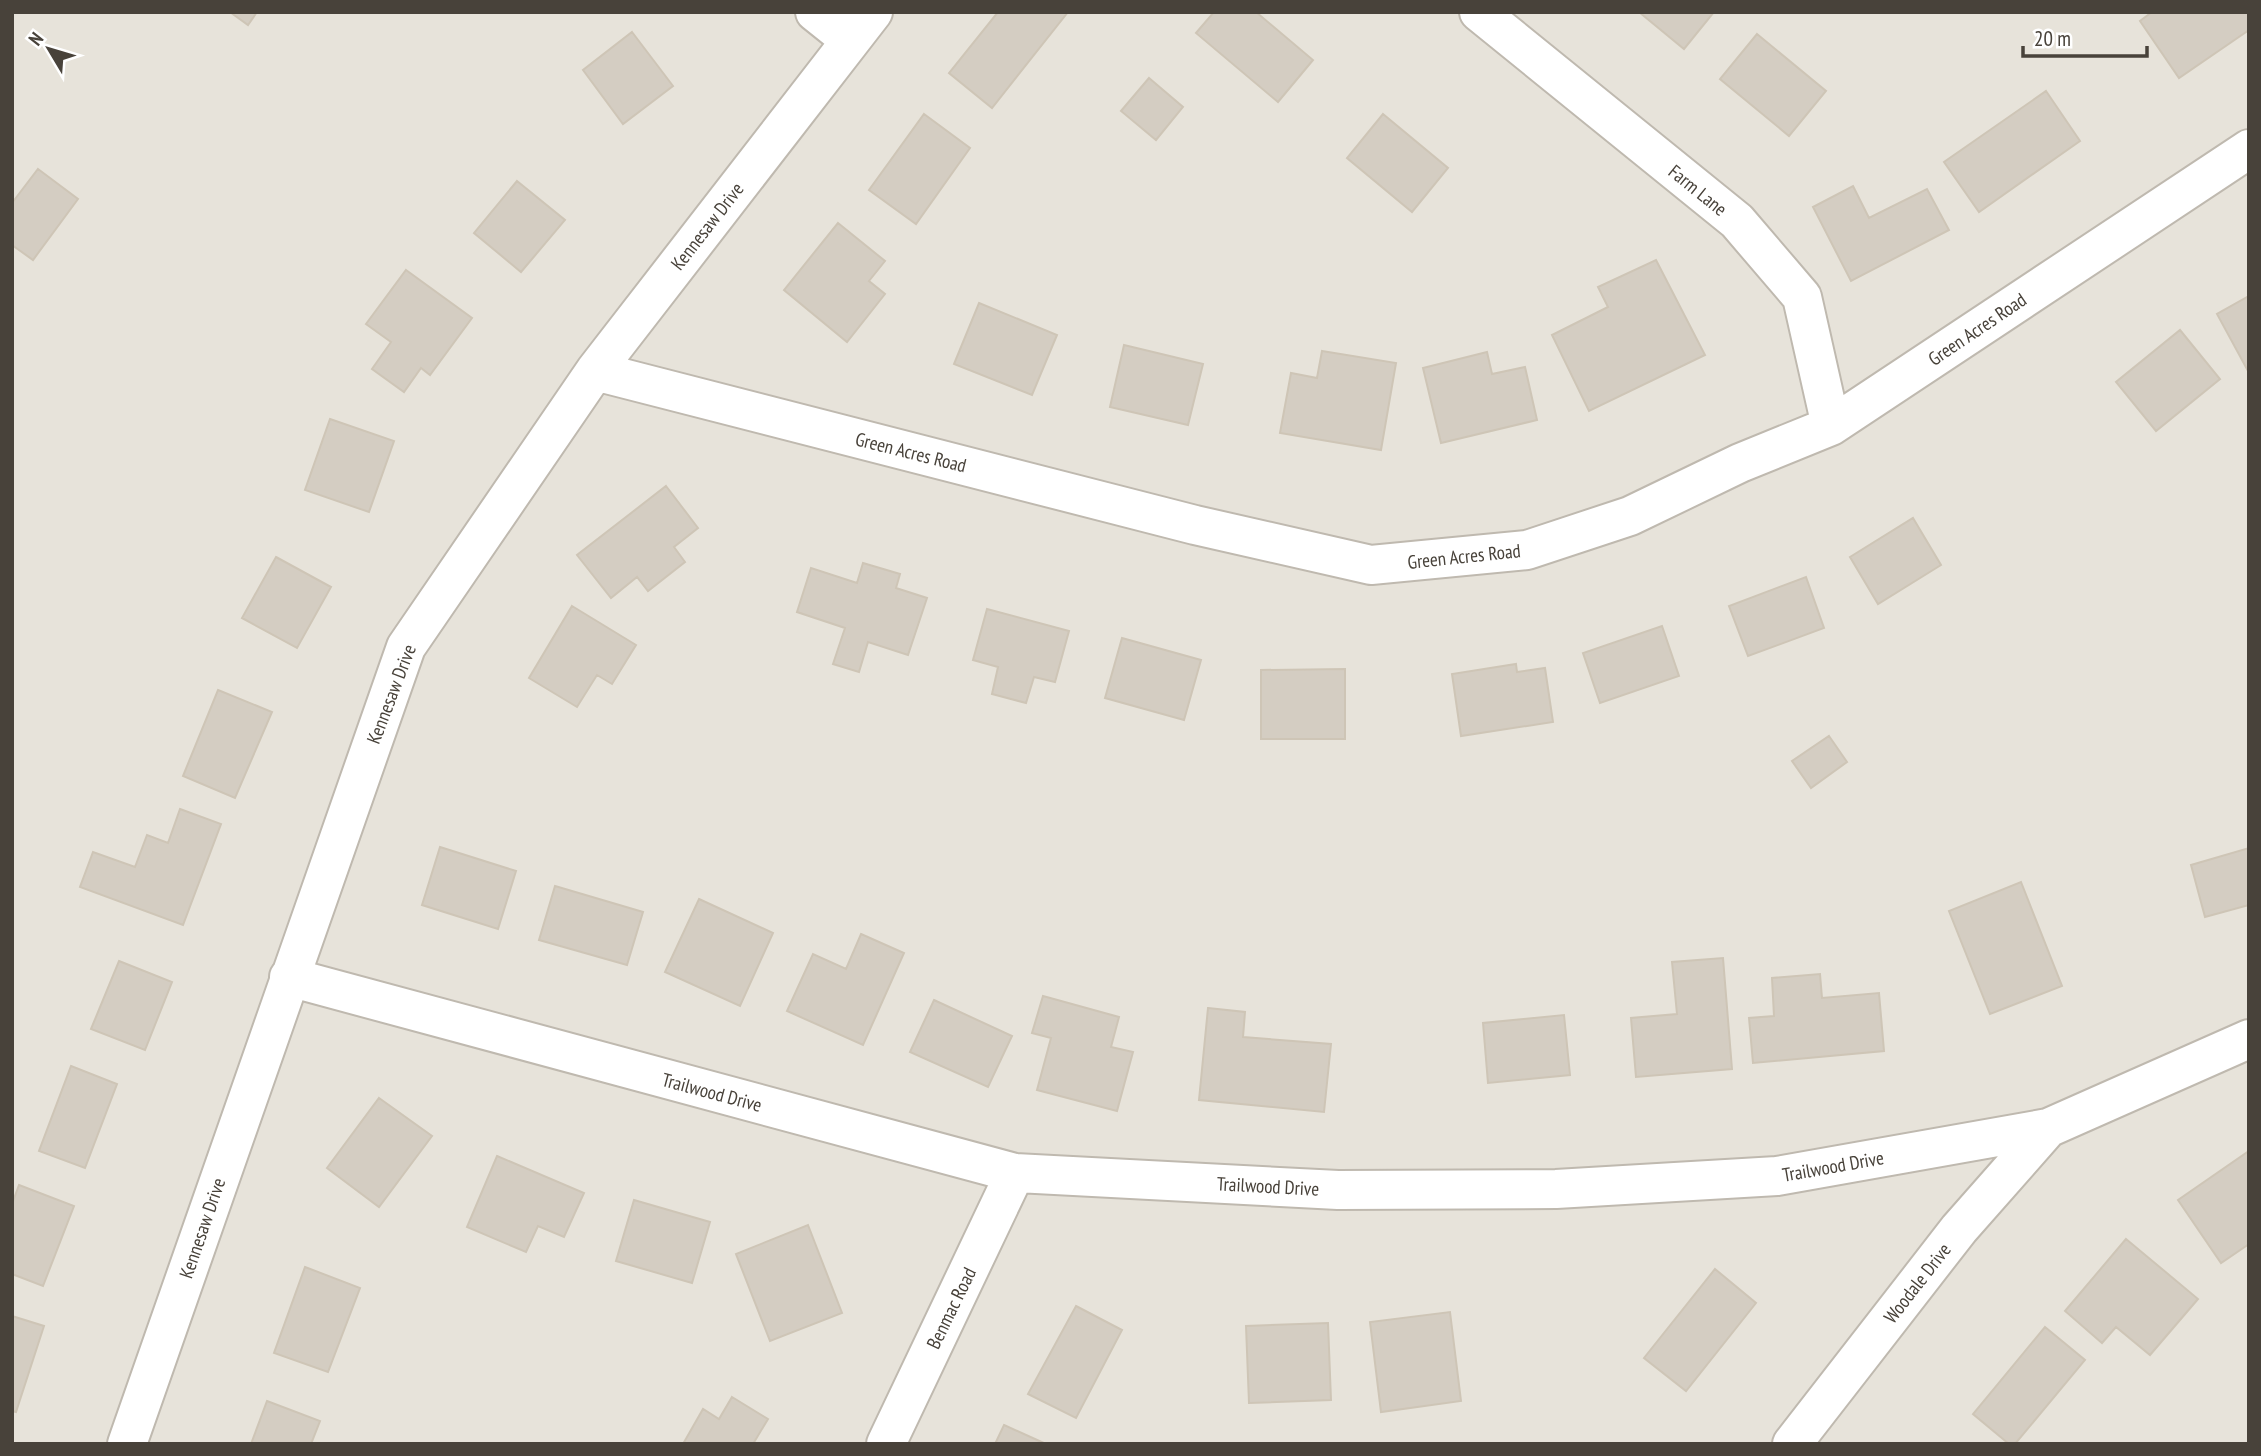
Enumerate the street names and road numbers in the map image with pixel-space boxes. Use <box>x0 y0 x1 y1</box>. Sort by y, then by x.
street label: Farm Lane <box>1664 159 1732 221</box>
street label: Kennesaw Drive <box>665 177 749 275</box>
street label: Green Acres Road <box>1923 287 2031 371</box>
street label: Green Acres Road <box>853 427 969 477</box>
street label: Green Acres Road <box>1406 538 1522 574</box>
street label: Kennesaw Drive <box>361 641 421 747</box>
street label: Trailwood Drive <box>659 1067 765 1117</box>
street label: Trailwood Drive <box>1780 1145 1886 1187</box>
street label: Trailwood Drive <box>1216 1171 1320 1201</box>
street label: Kennesaw Drive <box>174 1175 230 1281</box>
street label: Woodale Drive <box>1878 1238 1956 1328</box>
street label: Benmac Road <box>921 1263 981 1353</box>

